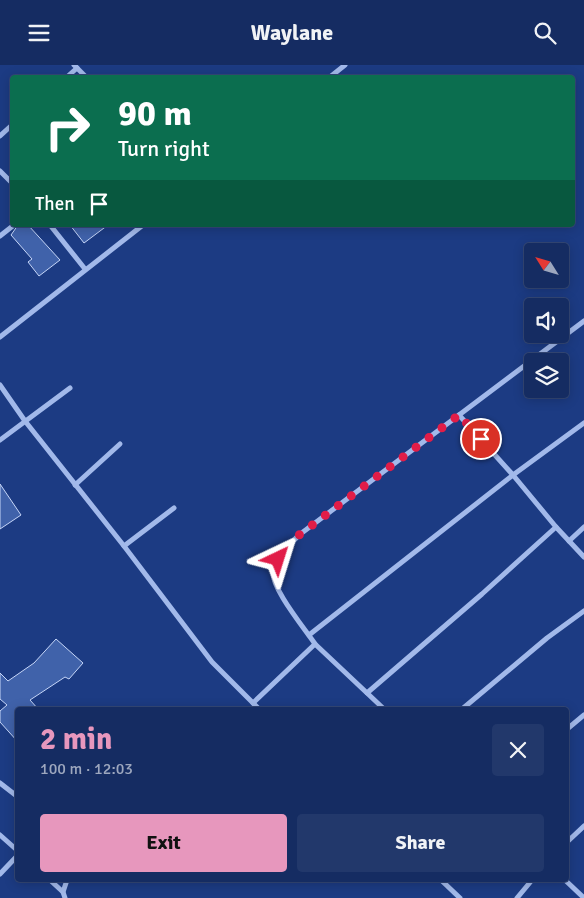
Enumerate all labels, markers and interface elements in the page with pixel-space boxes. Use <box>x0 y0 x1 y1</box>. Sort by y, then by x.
icon: menu <box>25 19 53 47</box>
text: Waylane <box>251 19 333 46</box>
icon: search <box>531 19 559 47</box>
text: 90 m <box>118 92 192 135</box>
icon: right <box>35 95 100 160</box>
text: Turn right <box>118 135 210 162</box>
icon: arrive <box>85 190 113 218</box>
text: Then <box>35 192 75 216</box>
north arrow <box>524 243 569 287</box>
map controls <box>524 243 569 398</box>
button: sound <box>524 298 569 343</box>
button: layers <box>524 353 569 398</box>
pin <box>460 418 502 460</box>
icon: arrive <box>467 425 495 453</box>
position arrow <box>251 532 303 584</box>
text: 2 min <box>40 721 112 758</box>
button: close <box>492 724 544 776</box>
text: 100 m · 12:03 <box>40 759 133 779</box>
button: Exit <box>40 814 287 872</box>
button: Share <box>297 814 544 872</box>

